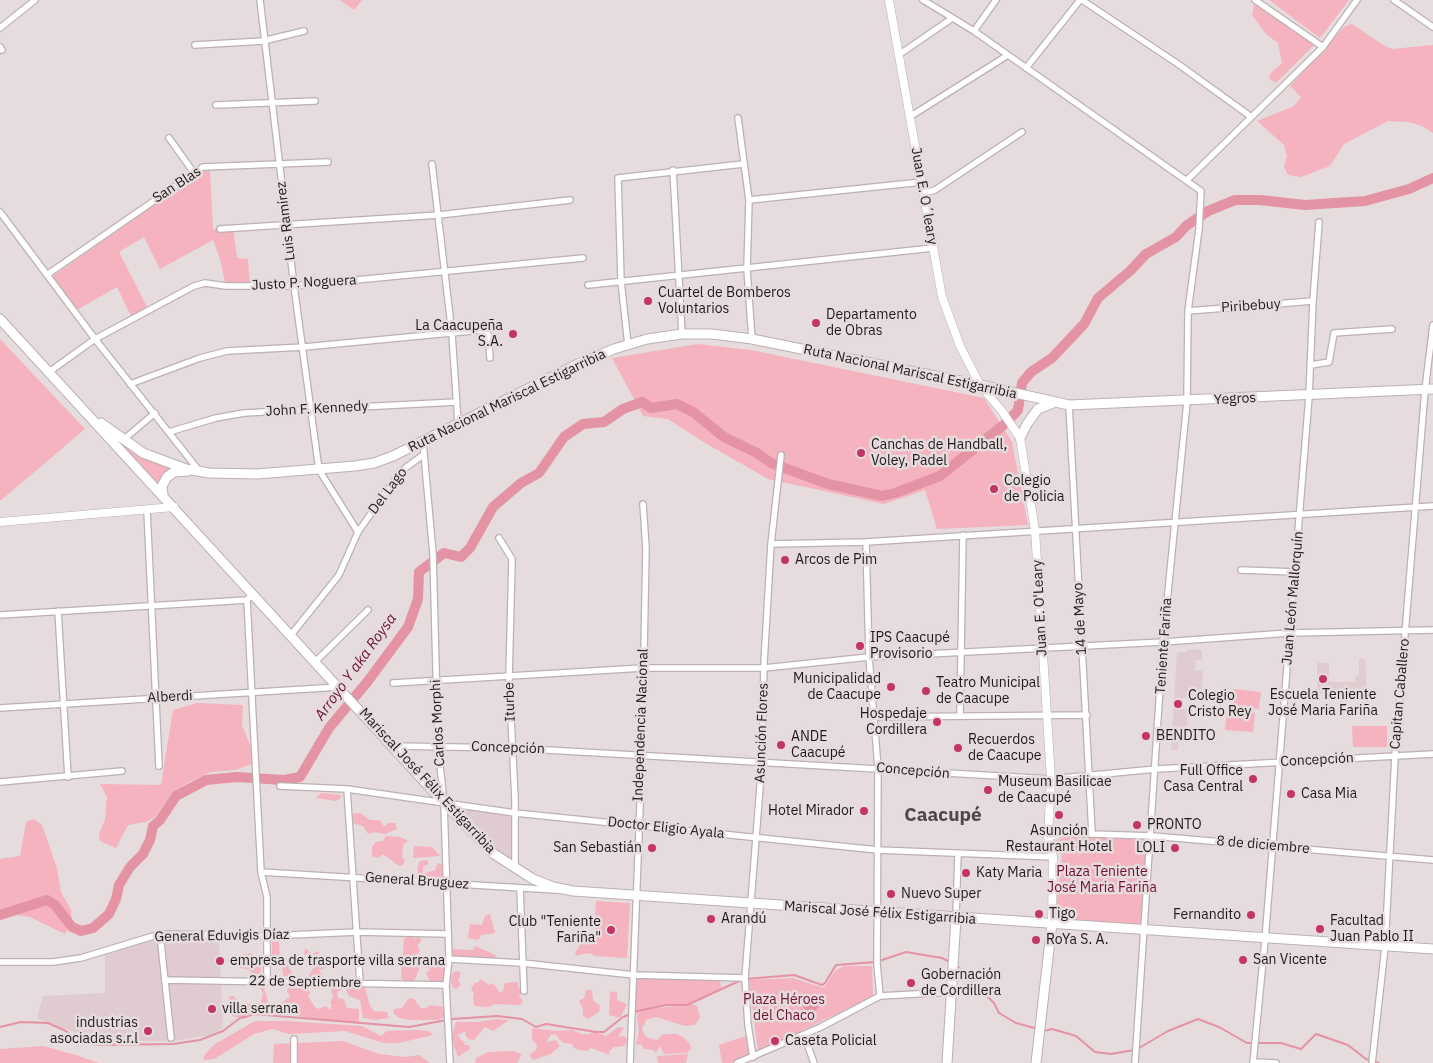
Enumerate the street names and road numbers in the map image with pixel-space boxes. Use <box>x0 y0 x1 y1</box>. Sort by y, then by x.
street label: Juan E. O´leary <box>907 146 941 246</box>
street label: San Blas <box>150 163 204 207</box>
street label: Luis Ramírez <box>273 180 299 262</box>
street label: Justo P. Noguera <box>251 272 357 294</box>
street label: Piribebuy <box>1221 296 1281 316</box>
street label: Ruta Nacional Mariscal Estigarribia <box>802 341 1018 403</box>
street label: Ruta Nacional Mariscal Estigarribia <box>405 346 609 456</box>
street label: Yegros <box>1213 390 1257 408</box>
street label: John F. Kennedy <box>265 398 369 420</box>
street label: Del Lago <box>365 464 411 518</box>
street label: Juan León Mallorquín <box>1279 530 1307 666</box>
street label: Juan E. O'Leary <box>1029 559 1051 657</box>
street label: 14 de Mayo <box>1070 582 1090 656</box>
street label: Teniente Fariña <box>1152 597 1176 695</box>
street label: Capitan Caballero <box>1387 638 1413 750</box>
street label: Independencia Nacional <box>630 648 652 802</box>
street label: Carlos Morphi <box>427 679 449 767</box>
street label: Iturbe <box>501 682 519 722</box>
street label: Asunción Flores <box>752 683 772 783</box>
street label: Alberdi <box>147 687 193 707</box>
street label: Mariscal José Félix Estigarribia <box>355 705 499 857</box>
street label: Concepción <box>471 738 545 758</box>
street label: Concepción <box>1280 750 1354 770</box>
street label: Concepción <box>876 759 950 783</box>
street label: Doctor Eligio Ayala <box>607 814 725 842</box>
street label: 8 de diciembre <box>1216 833 1310 857</box>
street label: General Bruguez <box>364 869 470 893</box>
street label: Mariscal José Félix Estigarribia <box>783 898 977 928</box>
street label: General Eduvigis Díaz <box>154 926 290 946</box>
street label: 22 de Septiembre <box>249 973 361 991</box>

